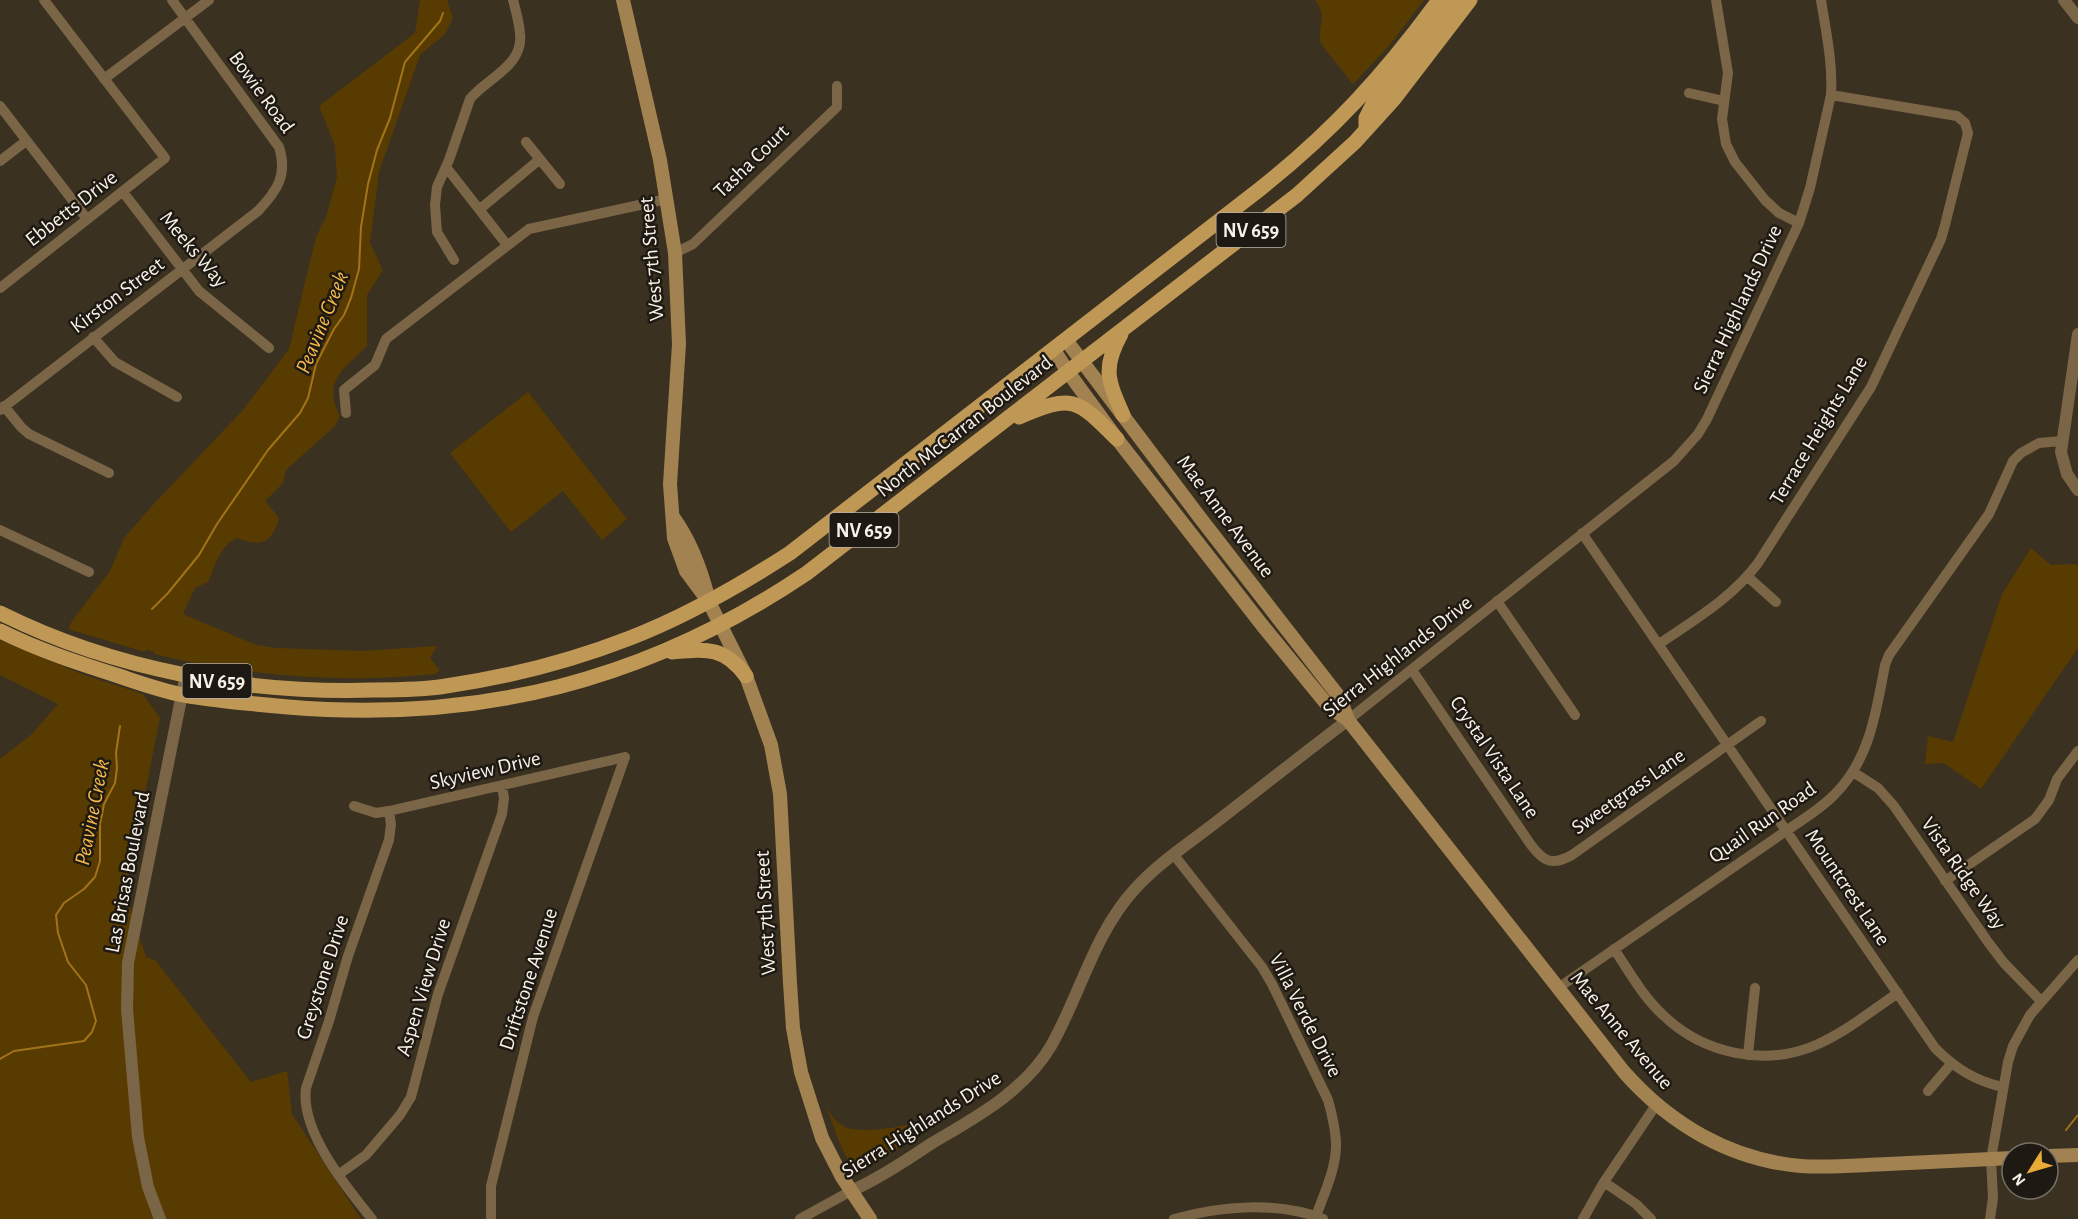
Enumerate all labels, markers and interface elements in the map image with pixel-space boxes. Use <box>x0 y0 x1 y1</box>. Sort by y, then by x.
street label: Bowie Road <box>225 48 298 137</box>
street label: Tasha Court <box>710 121 793 202</box>
street label: Ebbetts Drive <box>22 166 121 250</box>
street label: West 7th Street <box>636 196 667 322</box>
street label: Meeks Way <box>156 207 231 291</box>
road number: NV 659 <box>1216 213 1286 247</box>
street label: Sierra Highlands Drive <box>1689 222 1786 397</box>
street label: Kirston Street <box>67 253 168 337</box>
water label: Peavine Creek <box>292 268 352 376</box>
street label: North McCarran Boulevard <box>873 351 1056 501</box>
street label: Terrace Heights Lane <box>1766 352 1871 508</box>
street label: Mae Anne Avenue <box>1173 451 1278 581</box>
road number: NV 659 <box>830 513 898 547</box>
street label: Sierra Highlands Drive <box>1319 592 1476 721</box>
road number: NV 659 <box>182 664 252 698</box>
street label: Crystal Vista Lane <box>1446 692 1543 822</box>
street label: Sweetgrass Lane <box>1568 745 1689 838</box>
street label: Skyview Drive <box>428 748 543 793</box>
water label: Peavine Creek <box>71 757 113 867</box>
street label: Quail Run Road <box>1705 778 1820 867</box>
street label: Las Brisas Boulevard <box>102 790 153 955</box>
street label: Vista Ridge Way <box>1917 813 2010 933</box>
street label: Mountcrest Lane <box>1801 825 1894 949</box>
street label: West 7th Street <box>752 850 779 976</box>
street label: Driftstone Avenue <box>496 905 561 1053</box>
street label: Greystone Drive <box>292 912 352 1042</box>
street label: Aspen View Drive <box>393 916 454 1058</box>
street label: Villa Verde Drive <box>1265 950 1346 1080</box>
street label: Mae Anne Avenue <box>1566 967 1677 1093</box>
street label: Sierra Highlands Drive <box>838 1067 1004 1182</box>
north arrow <box>2000 1141 2060 1201</box>
text: N <box>2009 1170 2029 1189</box>

